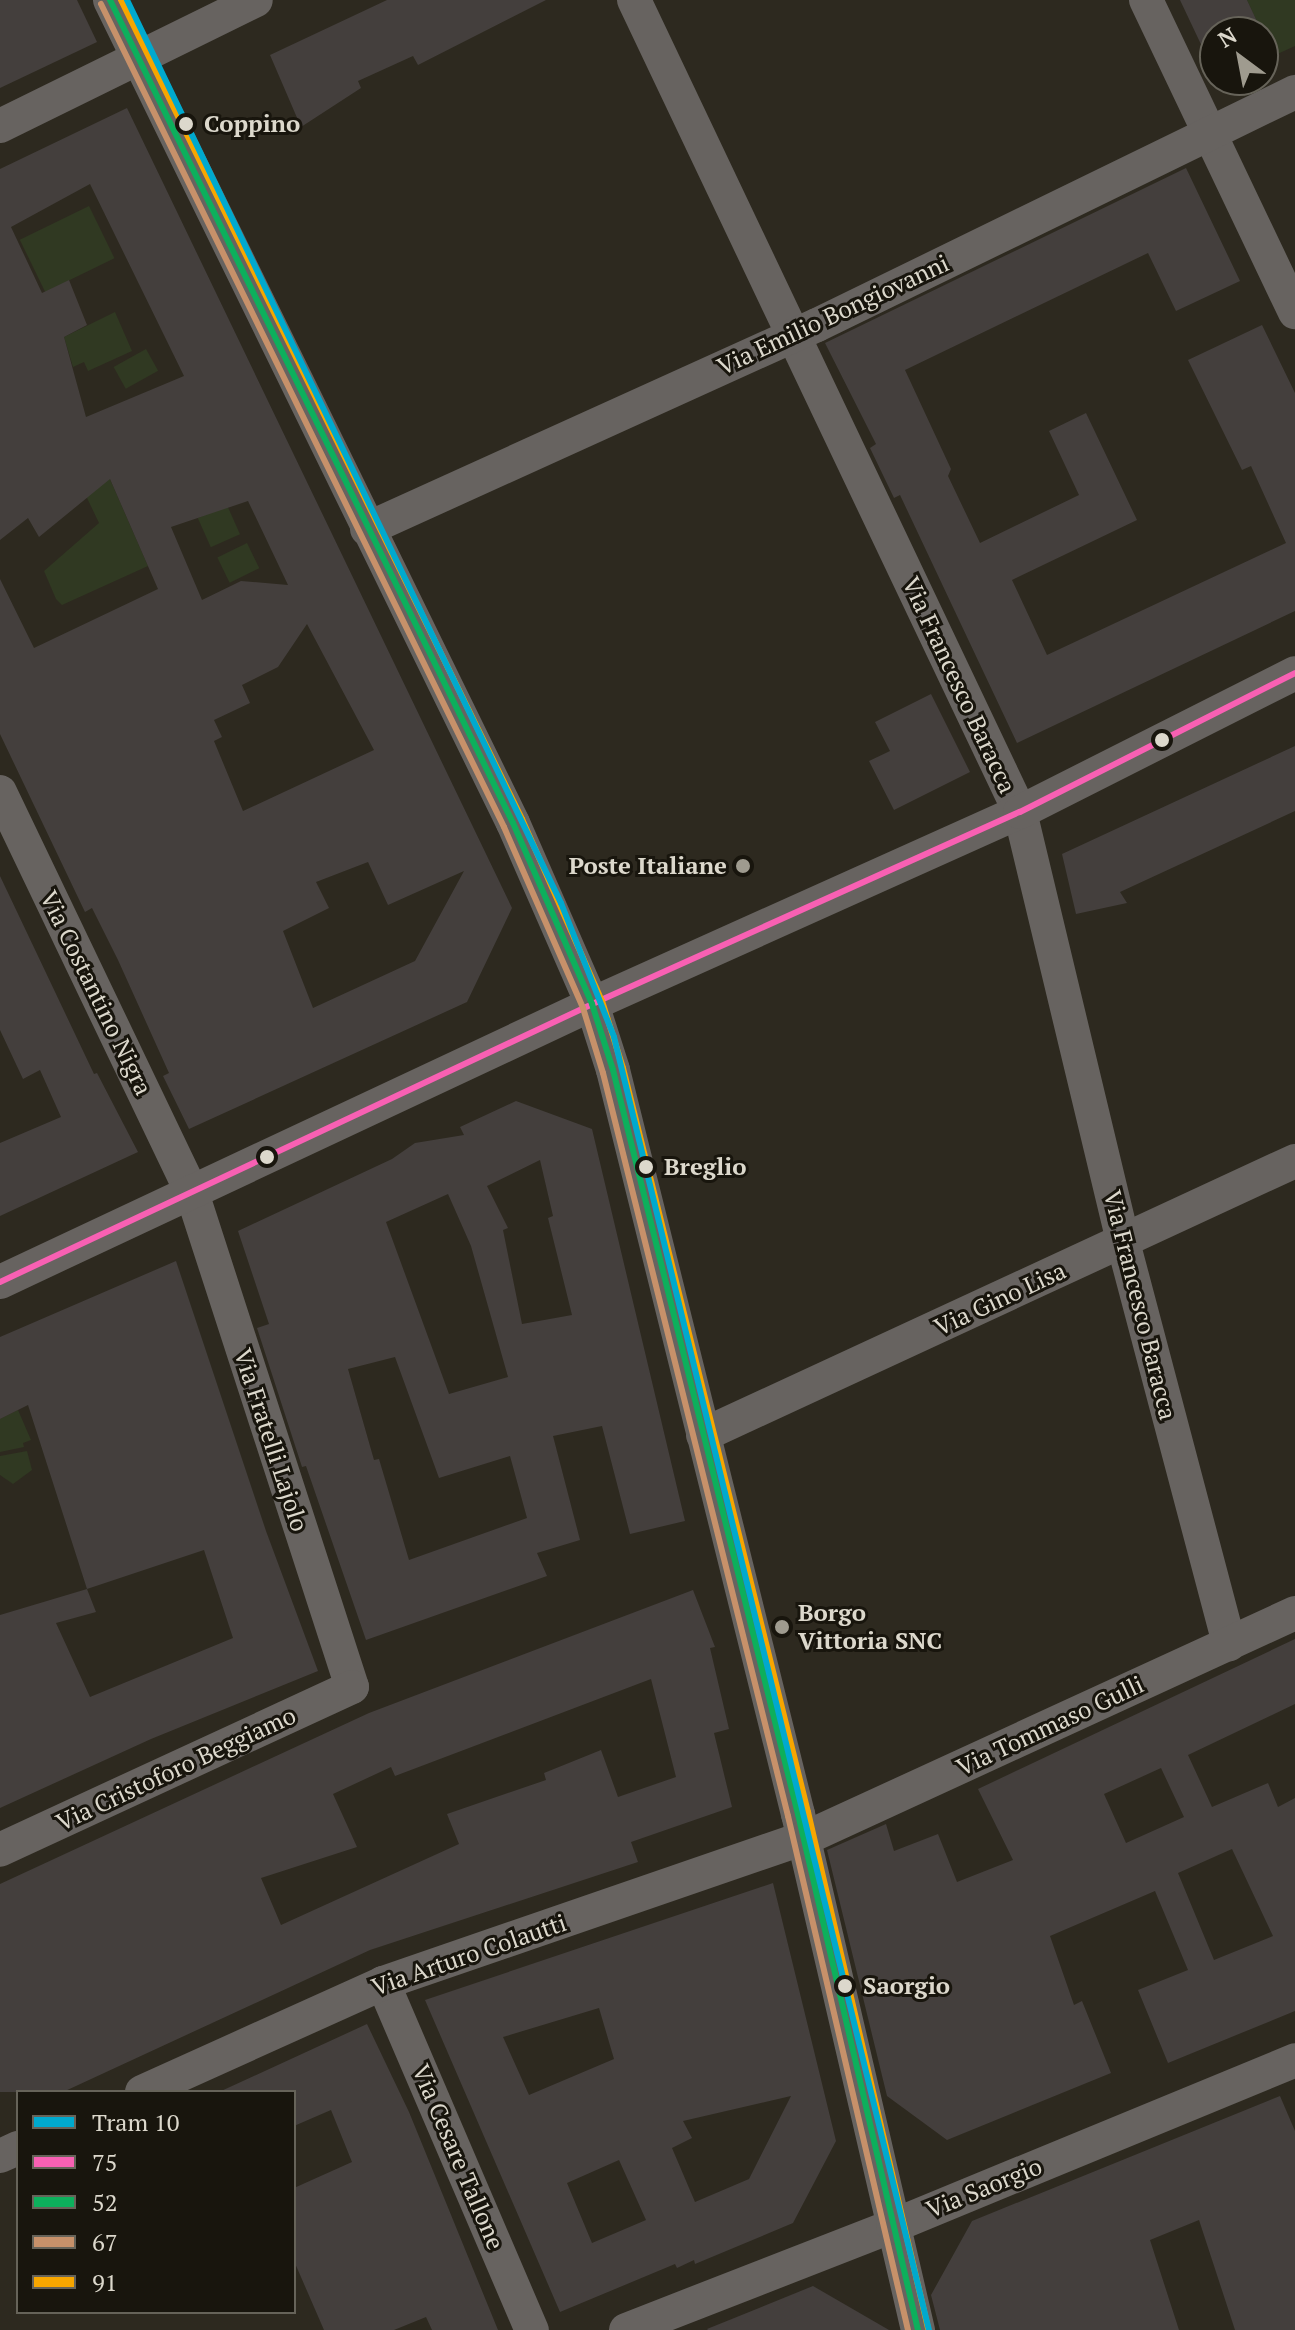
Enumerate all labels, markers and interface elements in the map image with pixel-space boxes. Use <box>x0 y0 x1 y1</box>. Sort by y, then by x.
north arrow <box>1199 16 1279 96</box>
text: N <box>1212 20 1242 54</box>
place label: Coppino <box>204 110 300 138</box>
marker: Coppino <box>175 113 197 135</box>
street label: Via Emilio Bongiovanni <box>713 249 953 381</box>
street label: Via Francesco Baracca <box>896 572 1022 798</box>
unlabelled marker <box>1154 732 1170 748</box>
place label: Poste Italiane <box>569 852 727 880</box>
marker: Poste Italiane <box>734 857 752 875</box>
street label: Via Costantino Nigra <box>34 886 158 1100</box>
unlabelled marker <box>259 1149 275 1165</box>
place label: Breglio <box>664 1153 747 1181</box>
marker: Breglio <box>635 1156 657 1178</box>
street label: Via Francesco Baracca <box>1098 1187 1182 1423</box>
street label: Via Gino Lisa <box>930 1256 1070 1342</box>
street label: Via Fratelli Lajolo <box>228 1345 314 1535</box>
place label: Borgo Vittoria SNC <box>798 1599 942 1655</box>
marker: Borgo Vittoria SNC <box>773 1618 791 1636</box>
street label: Via Tommaso Gulli <box>952 1670 1148 1782</box>
street label: Via Cristoforo Beggiamo <box>52 1701 300 1837</box>
street label: Via Arturo Colautti <box>368 1908 570 2002</box>
place label: Saorgio <box>863 1972 950 2000</box>
marker: Saorgio <box>834 1975 856 1997</box>
street label: Via Cesare Tallone <box>406 2060 510 2254</box>
legend <box>16 2090 296 2314</box>
text: Tram 10 <box>92 2106 180 2138</box>
text: 75 <box>92 2146 118 2178</box>
street label: Via Saorgio <box>922 2152 1046 2224</box>
text: 52 <box>92 2186 118 2218</box>
text: 67 <box>92 2226 118 2258</box>
text: 91 <box>92 2266 118 2298</box>

